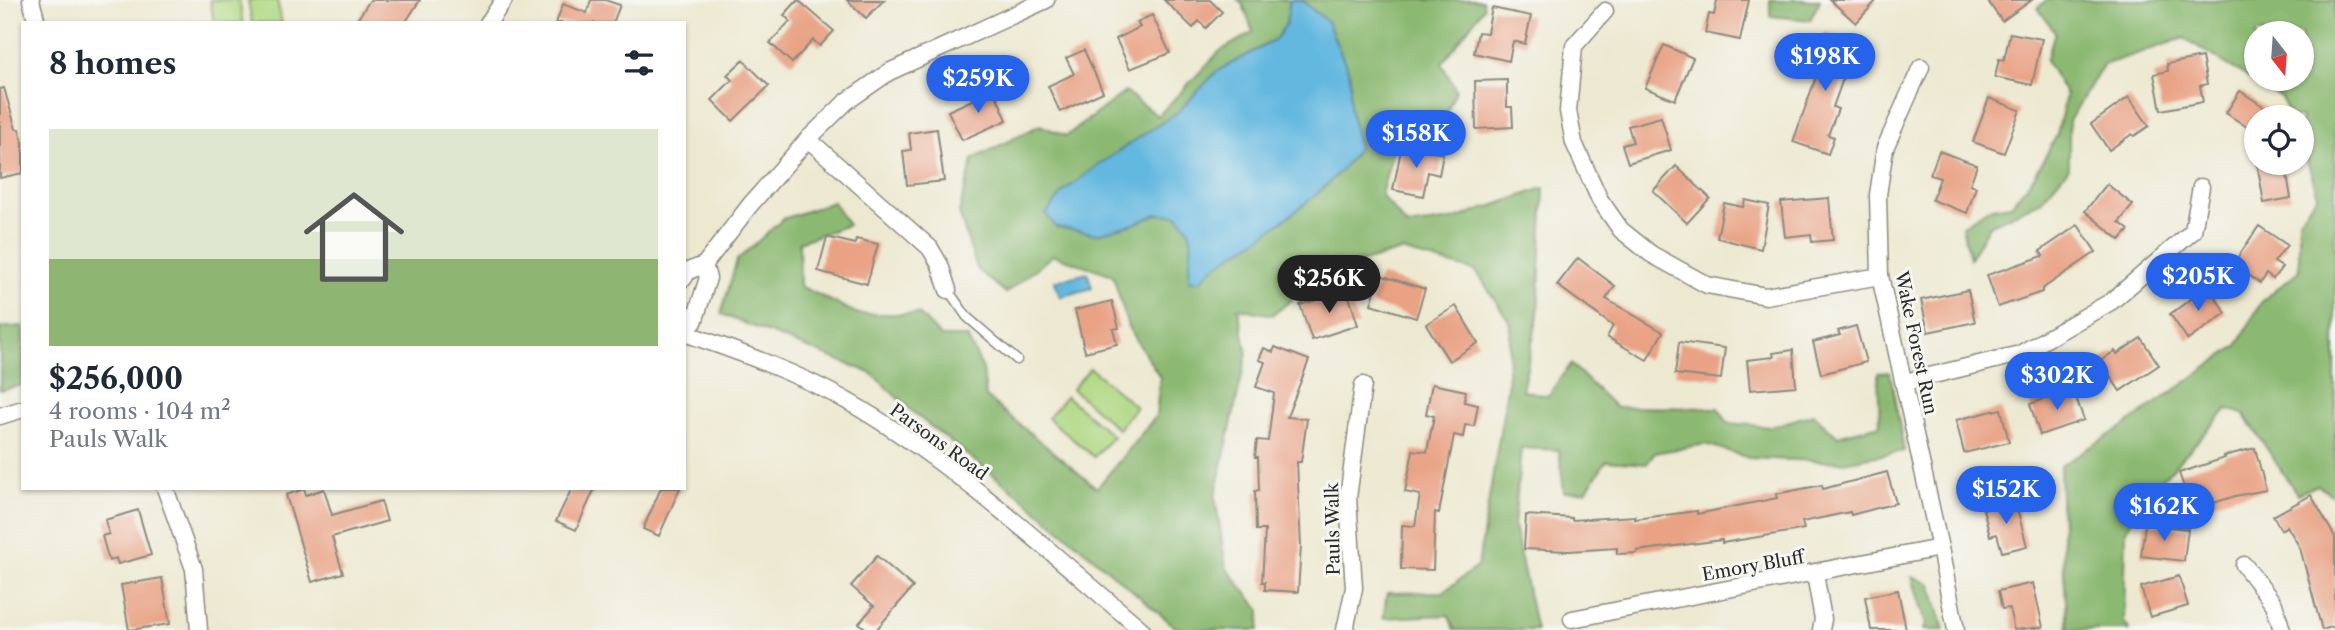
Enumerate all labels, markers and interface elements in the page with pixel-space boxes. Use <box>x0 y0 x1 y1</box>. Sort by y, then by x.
north arrow <box>2244 21 2314 91</box>
map controls <box>2244 21 2314 175</box>
pin: $198K <box>1776 34 1874 93</box>
text: $198K <box>1790 42 1860 70</box>
icon: filters <box>620 44 658 82</box>
text: 8 homes <box>49 45 176 82</box>
pin: $259K <box>929 55 1027 115</box>
text: $259K <box>942 64 1014 92</box>
button: locate <box>2244 105 2314 175</box>
pin: $158K <box>1367 110 1465 170</box>
text: $158K <box>1382 119 1450 147</box>
icon: home <box>291 174 417 300</box>
pin: $205K <box>2149 254 2247 313</box>
pin: $256K <box>1280 256 1378 315</box>
text: $205K <box>2162 262 2234 290</box>
text: $256K <box>1293 264 1365 292</box>
street label: Wake Forest Run <box>1890 268 1942 417</box>
pin: $302K <box>2008 352 2106 412</box>
text: $256,000 <box>49 360 183 397</box>
text: $302K <box>2021 361 2093 389</box>
text: 4 rooms · 104 m² <box>49 397 231 425</box>
street label: Parsons Road <box>886 399 992 485</box>
text: Pauls Walk <box>49 425 168 453</box>
pin: $152K <box>1957 466 2055 526</box>
text: $152K <box>1972 475 2040 503</box>
street label: Pauls Walk <box>1321 481 1345 576</box>
pin: $162K <box>2115 484 2213 543</box>
text: $162K <box>2130 492 2198 520</box>
street label: Emory Bluff <box>1700 546 1808 586</box>

